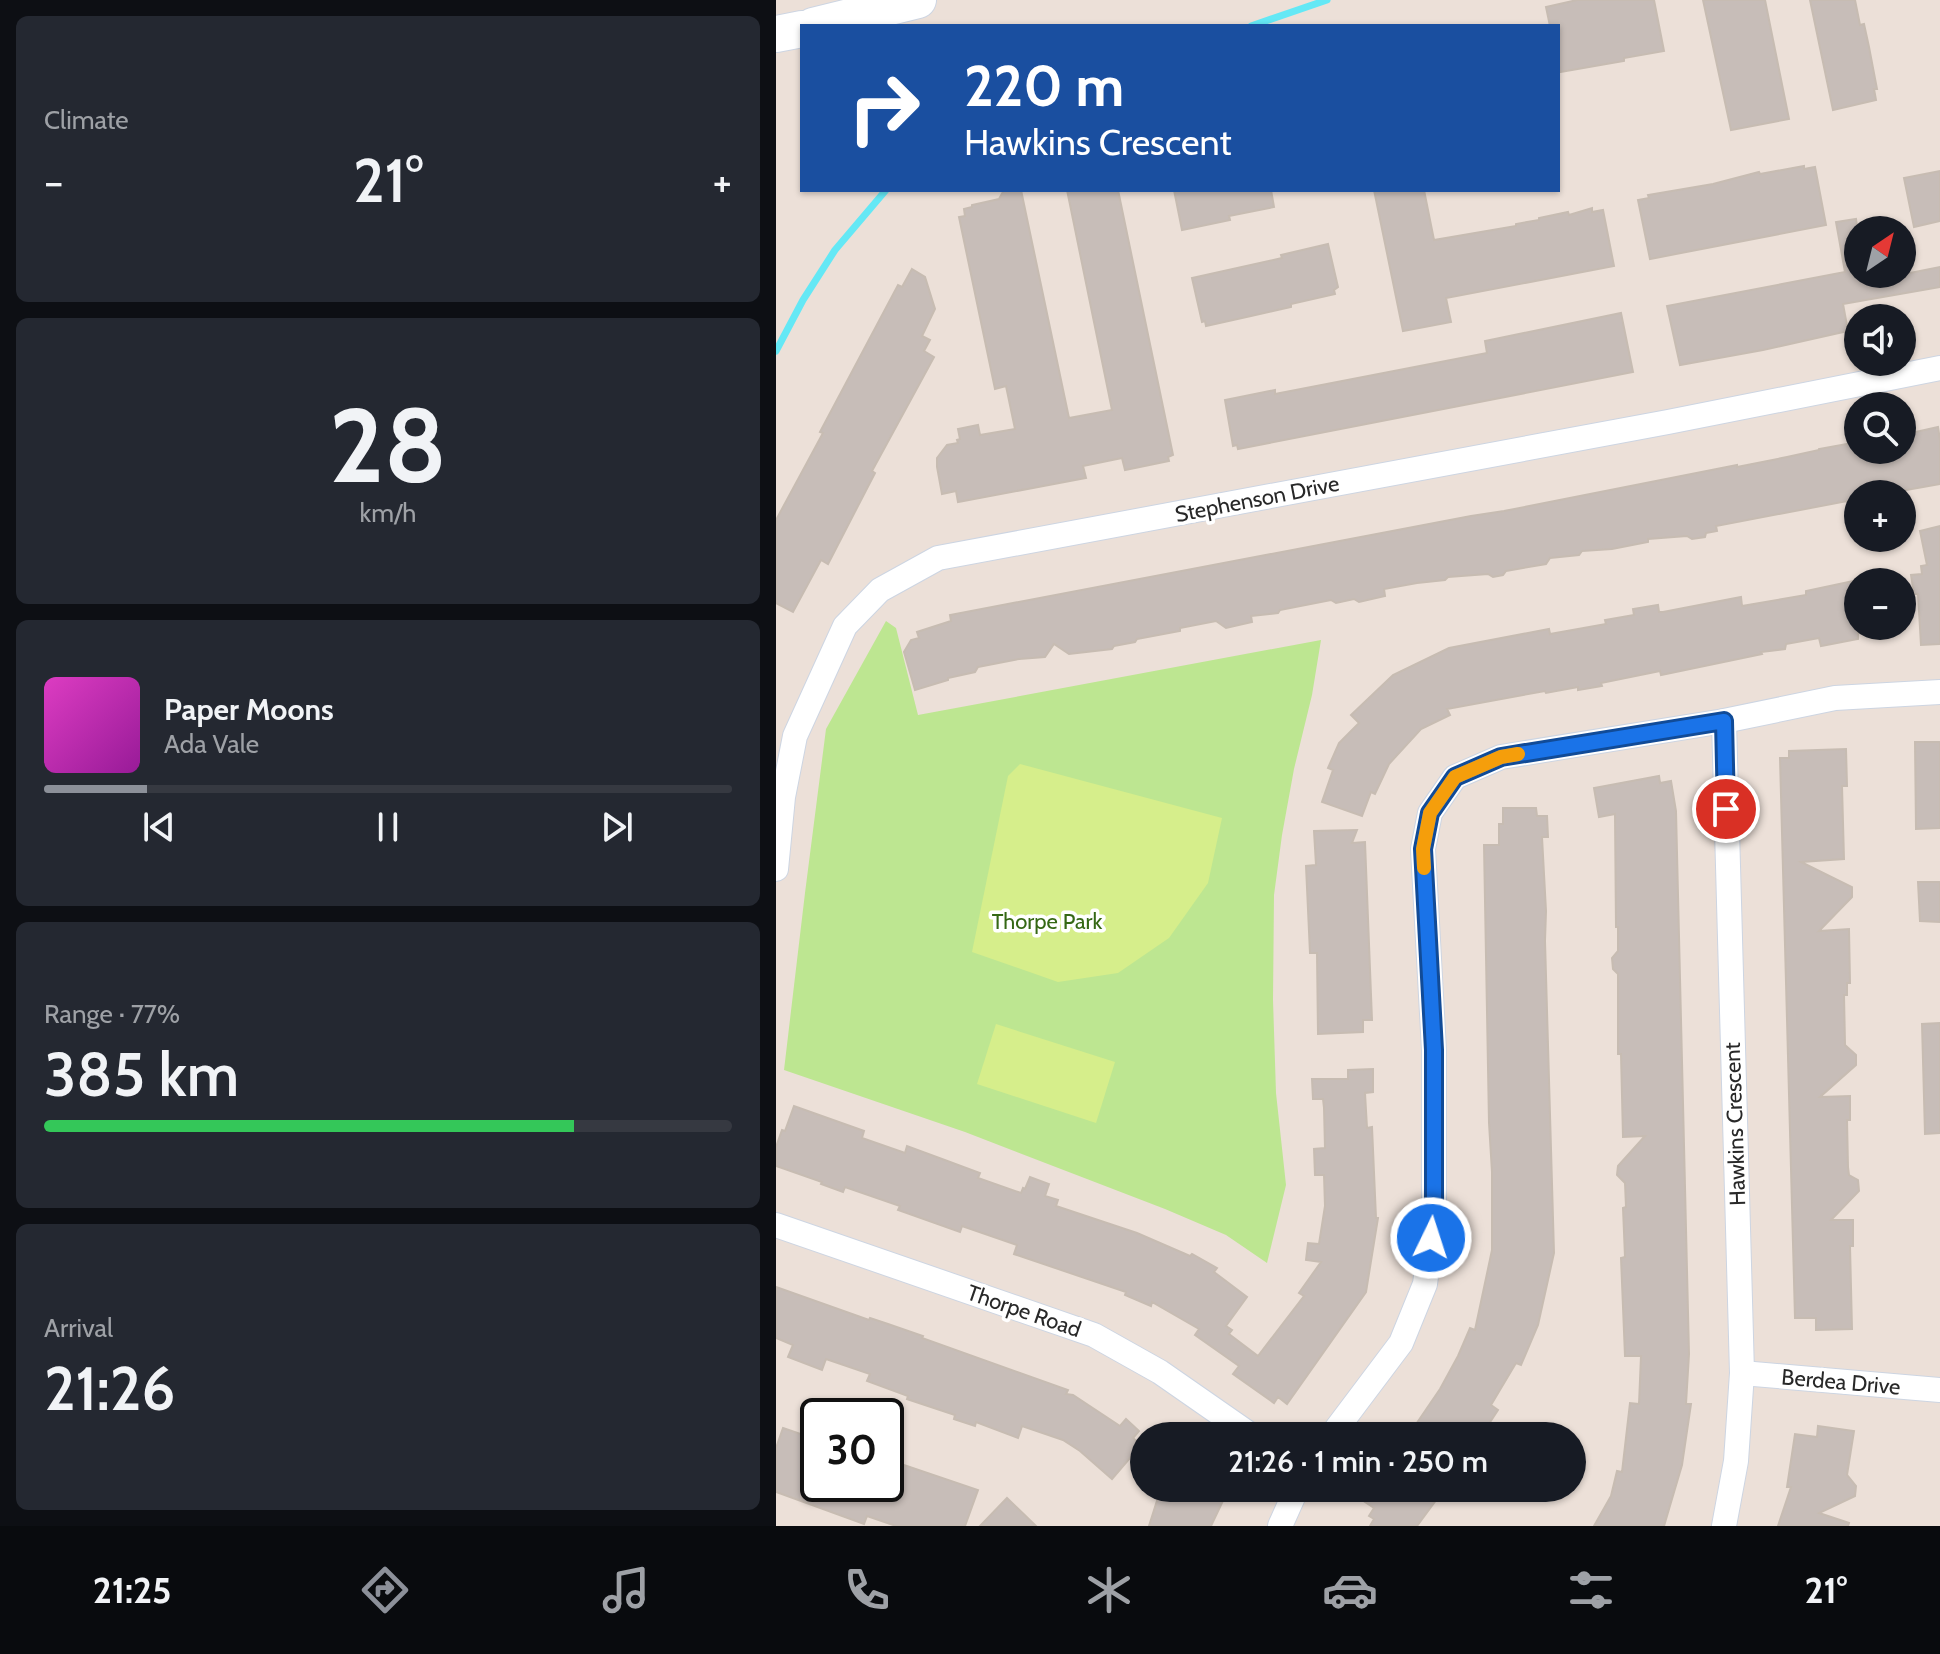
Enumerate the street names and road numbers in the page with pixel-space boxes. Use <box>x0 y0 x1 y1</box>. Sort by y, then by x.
street label: Stephenson Drive <box>1173 470 1341 528</box>
street label: Hawkins Crescent <box>1719 1041 1751 1206</box>
street label: Thorpe Road <box>963 1279 1085 1343</box>
street label: Berdea Drive <box>1780 1363 1902 1401</box>

